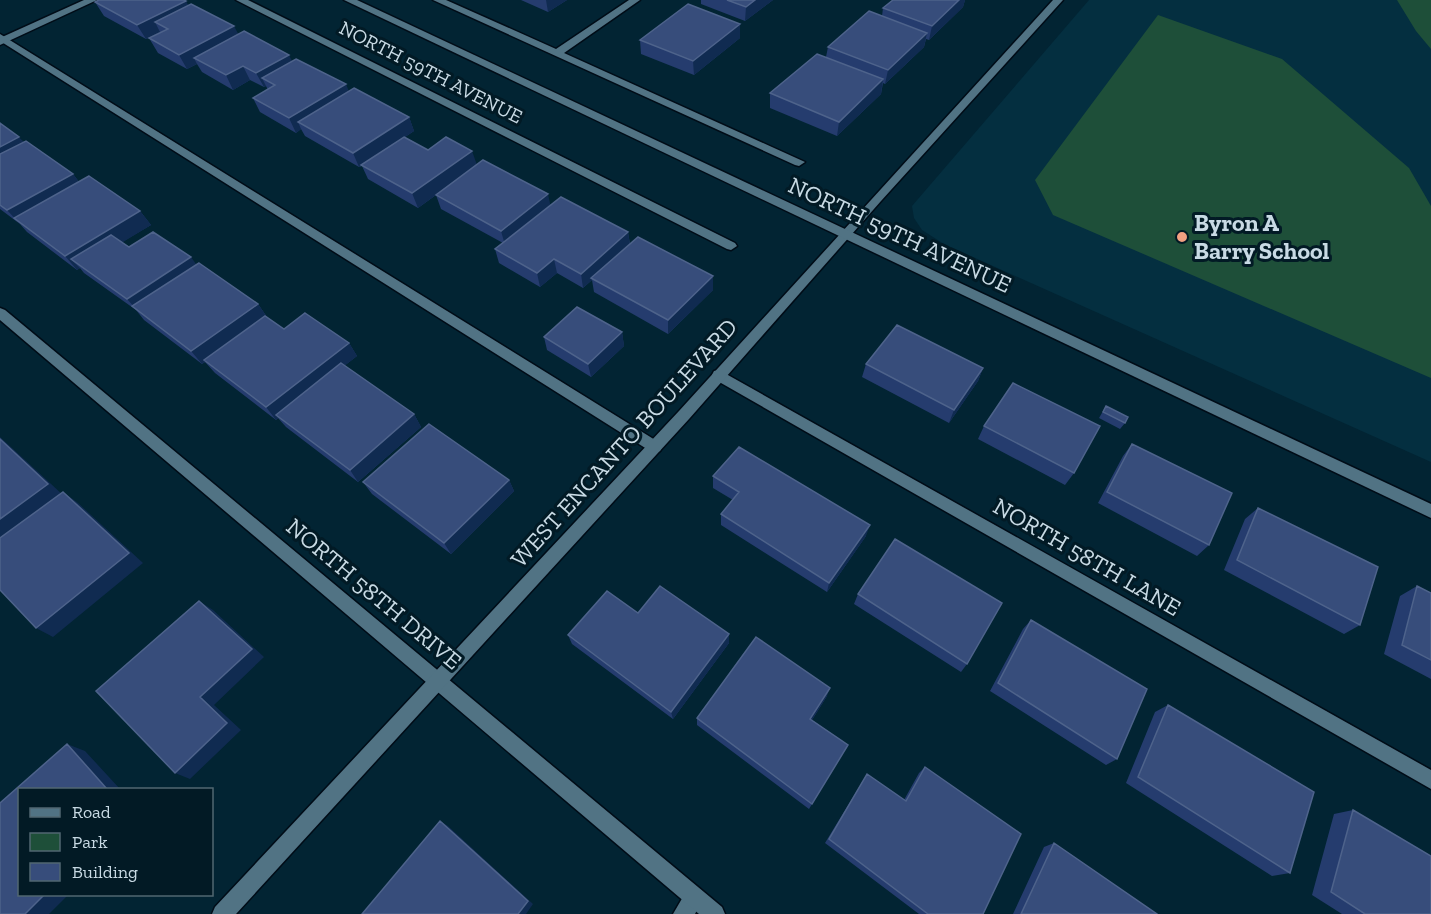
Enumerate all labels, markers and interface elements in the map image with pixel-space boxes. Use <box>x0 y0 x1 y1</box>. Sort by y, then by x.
street label: NORTH 59TH AVENUE <box>335 15 527 129</box>
street label: NORTH 59TH AVENUE <box>784 170 1016 299</box>
place label: Byron A Barry School <box>1194 208 1330 265</box>
marker: Byron A Barry School <box>1175 230 1189 244</box>
street label: WEST ENCANTO BOULEVARD <box>504 312 743 573</box>
street label: NORTH 58TH LANE <box>988 491 1186 622</box>
street label: NORTH 58TH DRIVE <box>281 512 468 675</box>
legend <box>18 788 213 896</box>
text: Road <box>72 801 111 823</box>
text: Park <box>72 831 108 853</box>
text: Building <box>72 861 138 883</box>

